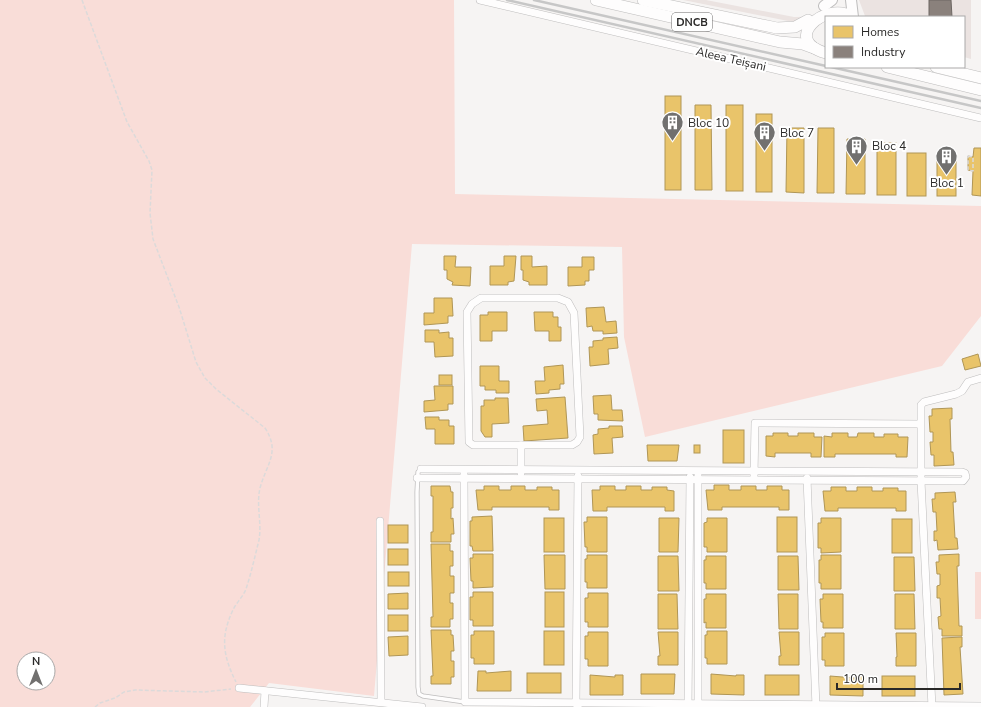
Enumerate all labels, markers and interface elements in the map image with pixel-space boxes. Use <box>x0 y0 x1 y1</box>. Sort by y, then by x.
road number: DNCB <box>672 13 712 31</box>
legend <box>825 16 965 68</box>
text: Homes <box>861 24 899 40</box>
street label: Aleea Teișani <box>694 43 768 75</box>
text: Industry <box>861 44 906 60</box>
building icon: Bloc 10 <box>660 110 686 143</box>
place label: Bloc 10 <box>688 115 729 131</box>
building icon: Bloc 7 <box>751 120 777 153</box>
place label: Bloc 7 <box>780 125 814 141</box>
building icon: Bloc 4 <box>843 133 869 166</box>
place label: Bloc 4 <box>872 138 906 154</box>
building icon: Bloc 1 <box>934 143 960 176</box>
place label: Bloc 1 <box>930 175 964 191</box>
north arrow <box>16 651 56 691</box>
text: N <box>32 654 40 669</box>
scale bar <box>837 665 960 691</box>
text: 100 m <box>843 671 878 687</box>

